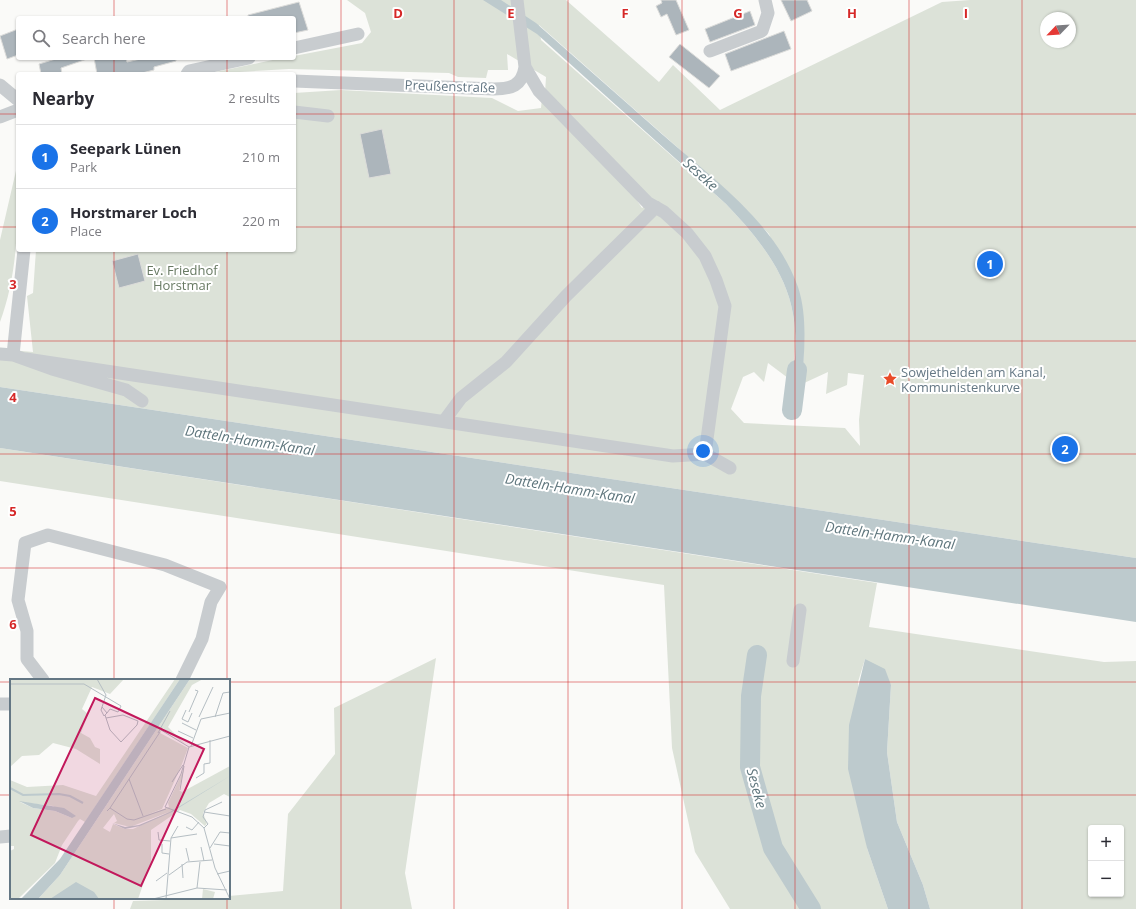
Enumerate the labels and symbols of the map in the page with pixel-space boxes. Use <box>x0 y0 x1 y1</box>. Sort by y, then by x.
text: D <box>393 4 403 22</box>
text: E <box>507 4 515 22</box>
text: F <box>621 4 629 22</box>
text: G <box>733 4 743 22</box>
text: H <box>847 4 857 22</box>
text: I <box>964 4 968 22</box>
north arrow <box>1040 12 1076 48</box>
street label: Preußenstraße <box>404 75 496 97</box>
water label: Seseke <box>679 153 723 195</box>
pin: 1 <box>977 249 1003 279</box>
park label: Ev. Friedhof Horstmar <box>146 261 218 294</box>
text: 3 <box>9 275 17 293</box>
place label: Sowjethelden am Kanal, Kommunistenkurve <box>901 363 1046 396</box>
place icon: Sowjethelden am Kanal, Kommunistenkurve <box>882 371 898 387</box>
text: 4 <box>9 388 17 406</box>
water label: Datteln-Hamm-Kanal <box>184 420 317 460</box>
pin: 2 <box>1052 434 1078 464</box>
your location <box>693 441 713 461</box>
water label: Datteln-Hamm-Kanal <box>504 468 637 508</box>
text: 5 <box>9 502 17 520</box>
water label: Datteln-Hamm-Kanal <box>824 516 957 554</box>
text: 6 <box>9 615 17 633</box>
inset map <box>10 679 230 899</box>
water label: Seseke <box>743 766 771 810</box>

